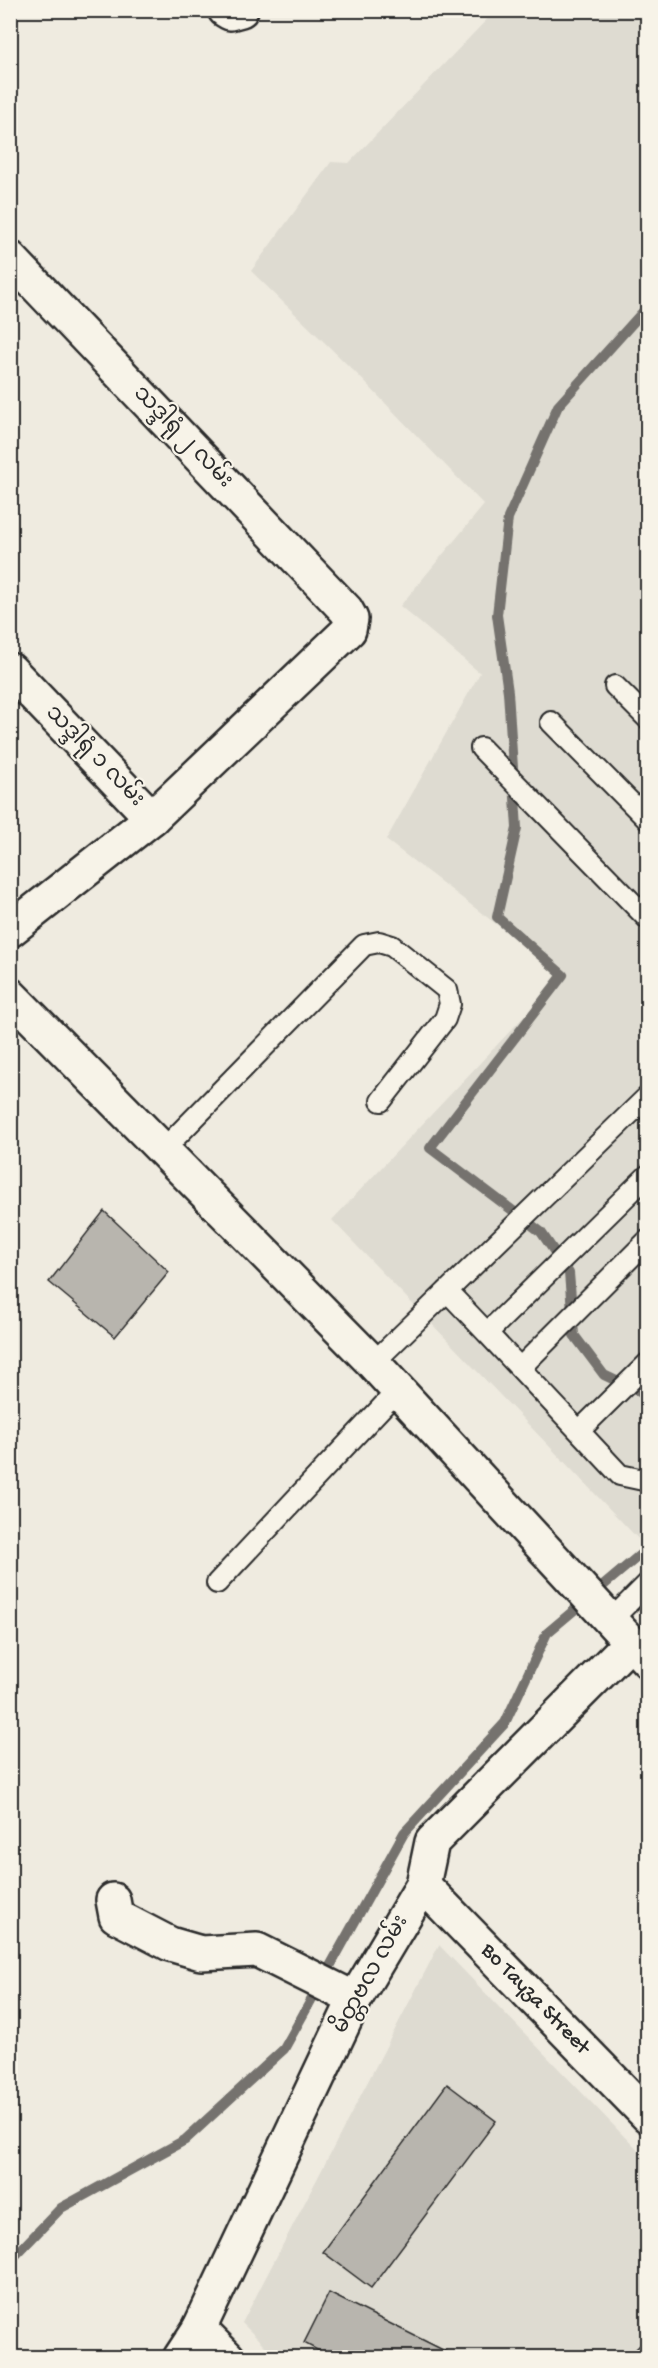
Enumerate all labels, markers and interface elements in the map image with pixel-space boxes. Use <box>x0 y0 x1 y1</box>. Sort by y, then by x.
street label: သဒ္ဒါရုံ ၂ လမ်း <box>126 377 242 496</box>
street label: သဒ္ဒါရုံ ၁ လမ်း <box>38 697 153 814</box>
street label: မိတ္တဗလ လမ်း <box>323 1908 416 2039</box>
street label: Bo Tayza Street <box>474 1938 596 2062</box>

